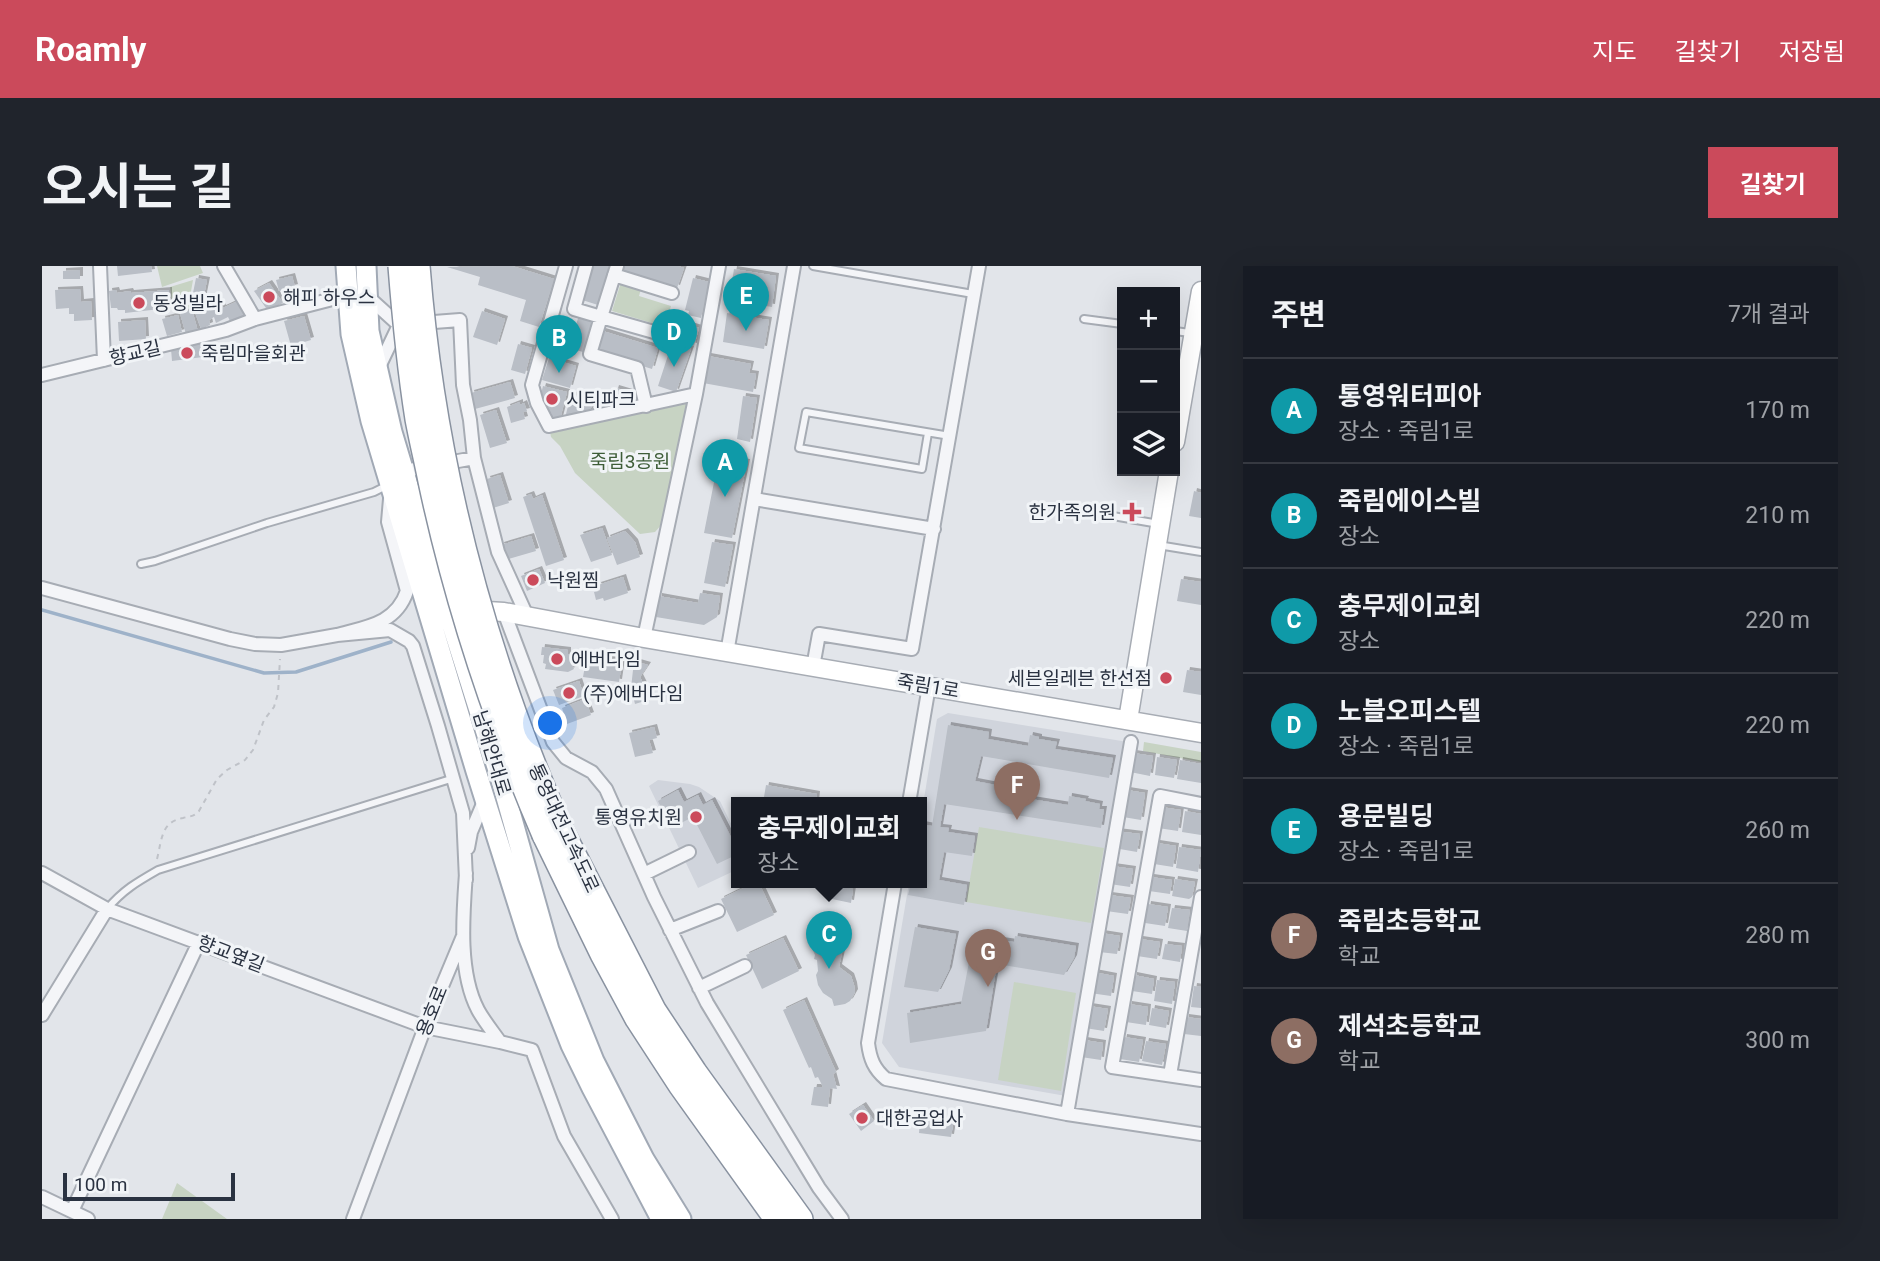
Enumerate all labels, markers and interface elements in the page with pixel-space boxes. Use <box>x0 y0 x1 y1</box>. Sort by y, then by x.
text: Roamly <box>35 30 146 69</box>
text: 지도 <box>1592 38 1637 66</box>
text: 길찾기 <box>1675 38 1741 66</box>
text: 저장됨 <box>1779 38 1845 66</box>
button: 길찾기 <box>1708 147 1838 218</box>
text: 오시는 길 <box>42 159 235 216</box>
pin: E <box>723 273 769 331</box>
place label: 해피 하우스 <box>283 286 375 309</box>
map controls <box>1117 287 1180 476</box>
button: + <box>1117 287 1180 350</box>
marker: 해피 하우스 <box>261 289 277 305</box>
place label: 동성빌라 <box>153 292 223 315</box>
marker: 동성빌라 <box>131 295 147 311</box>
text: 주변 <box>1271 297 1326 332</box>
text: 7개 결과 <box>1728 301 1810 328</box>
pin: D <box>651 309 697 367</box>
pin: B <box>536 315 582 373</box>
street label: 향교길 <box>107 336 163 370</box>
place label: 죽림마을회관 <box>201 342 306 365</box>
marker: 죽림마을회관 <box>179 345 195 361</box>
button: − <box>1117 350 1180 413</box>
text: 통영워터피아 <box>1338 381 1482 411</box>
place label: 시티파크 <box>566 388 636 411</box>
marker: 시티파크 <box>544 391 560 407</box>
text: A <box>1286 397 1302 424</box>
text: 170 m <box>1745 397 1810 424</box>
button: layers <box>1117 413 1180 476</box>
text: 장소 · 죽림1로 <box>1338 418 1474 445</box>
pin: A <box>702 439 748 497</box>
park label: 죽림3공원 <box>590 450 670 473</box>
text: 죽림에이스빌 <box>1338 486 1482 516</box>
place label: 한가족의원 <box>1029 501 1116 524</box>
marker: 한가족의원 <box>1122 502 1142 522</box>
text: B <box>1287 502 1301 529</box>
text: 210 m <box>1745 502 1810 529</box>
text: 장소 <box>1338 523 1380 550</box>
place label: 낙원찜 <box>547 569 599 592</box>
marker: 낙원찜 <box>525 572 541 588</box>
text: 충무제이교회 <box>1338 591 1482 621</box>
text: C <box>1286 607 1302 634</box>
text: 220 m <box>1745 607 1810 634</box>
text: 장소 <box>1338 628 1380 655</box>
place label: 에버다임 <box>571 648 641 671</box>
marker: 에버다임 <box>549 651 565 667</box>
place label: 세븐일레븐 한선점 <box>1007 667 1152 690</box>
street label: 죽림1로 <box>895 669 961 703</box>
marker: 세븐일레븐 한선점 <box>1158 670 1174 686</box>
place label: (주)에버다임 <box>583 682 684 705</box>
marker: (주)에버다임 <box>561 685 577 701</box>
text: 노블오피스텔 <box>1338 696 1482 726</box>
your location <box>533 706 567 740</box>
street label: 남해안대로 <box>468 708 516 798</box>
text: D <box>1287 712 1301 739</box>
text: 220 m <box>1745 712 1810 739</box>
text: 장소 · 죽림1로 <box>1338 733 1474 760</box>
street label: 통영대전고속도로 <box>524 760 604 896</box>
pin: F <box>994 762 1040 820</box>
popup <box>731 797 927 888</box>
text: 용문빌딩 <box>1338 801 1434 831</box>
place label: 통영유치원 <box>595 806 682 829</box>
marker: 통영유치원 <box>688 809 704 825</box>
text: 충무제이교회 <box>757 813 901 843</box>
text: E <box>1288 817 1300 844</box>
text: 260 m <box>1745 817 1810 844</box>
text: 장소 · 죽림1로 <box>1338 838 1474 865</box>
text: 장소 <box>757 850 800 877</box>
text: 죽림초등학교 <box>1338 906 1482 936</box>
pin: C <box>806 911 852 969</box>
text: F <box>1288 922 1300 949</box>
text: 280 m <box>1745 922 1810 949</box>
pin: G <box>965 929 1011 987</box>
street label: 향교옆길 <box>194 931 268 977</box>
text: 학교 <box>1338 943 1380 970</box>
street label: 용호로 <box>412 982 452 1040</box>
text: 제석초등학교 <box>1338 1011 1482 1041</box>
text: G <box>1286 1027 1302 1054</box>
text: 300 m <box>1745 1027 1810 1054</box>
text: 학교 <box>1338 1048 1380 1075</box>
place label: 대한공업사 <box>876 1107 963 1130</box>
marker: 대한공업사 <box>854 1110 870 1126</box>
scale bar <box>63 1170 234 1202</box>
text: 100 m <box>74 1173 127 1196</box>

